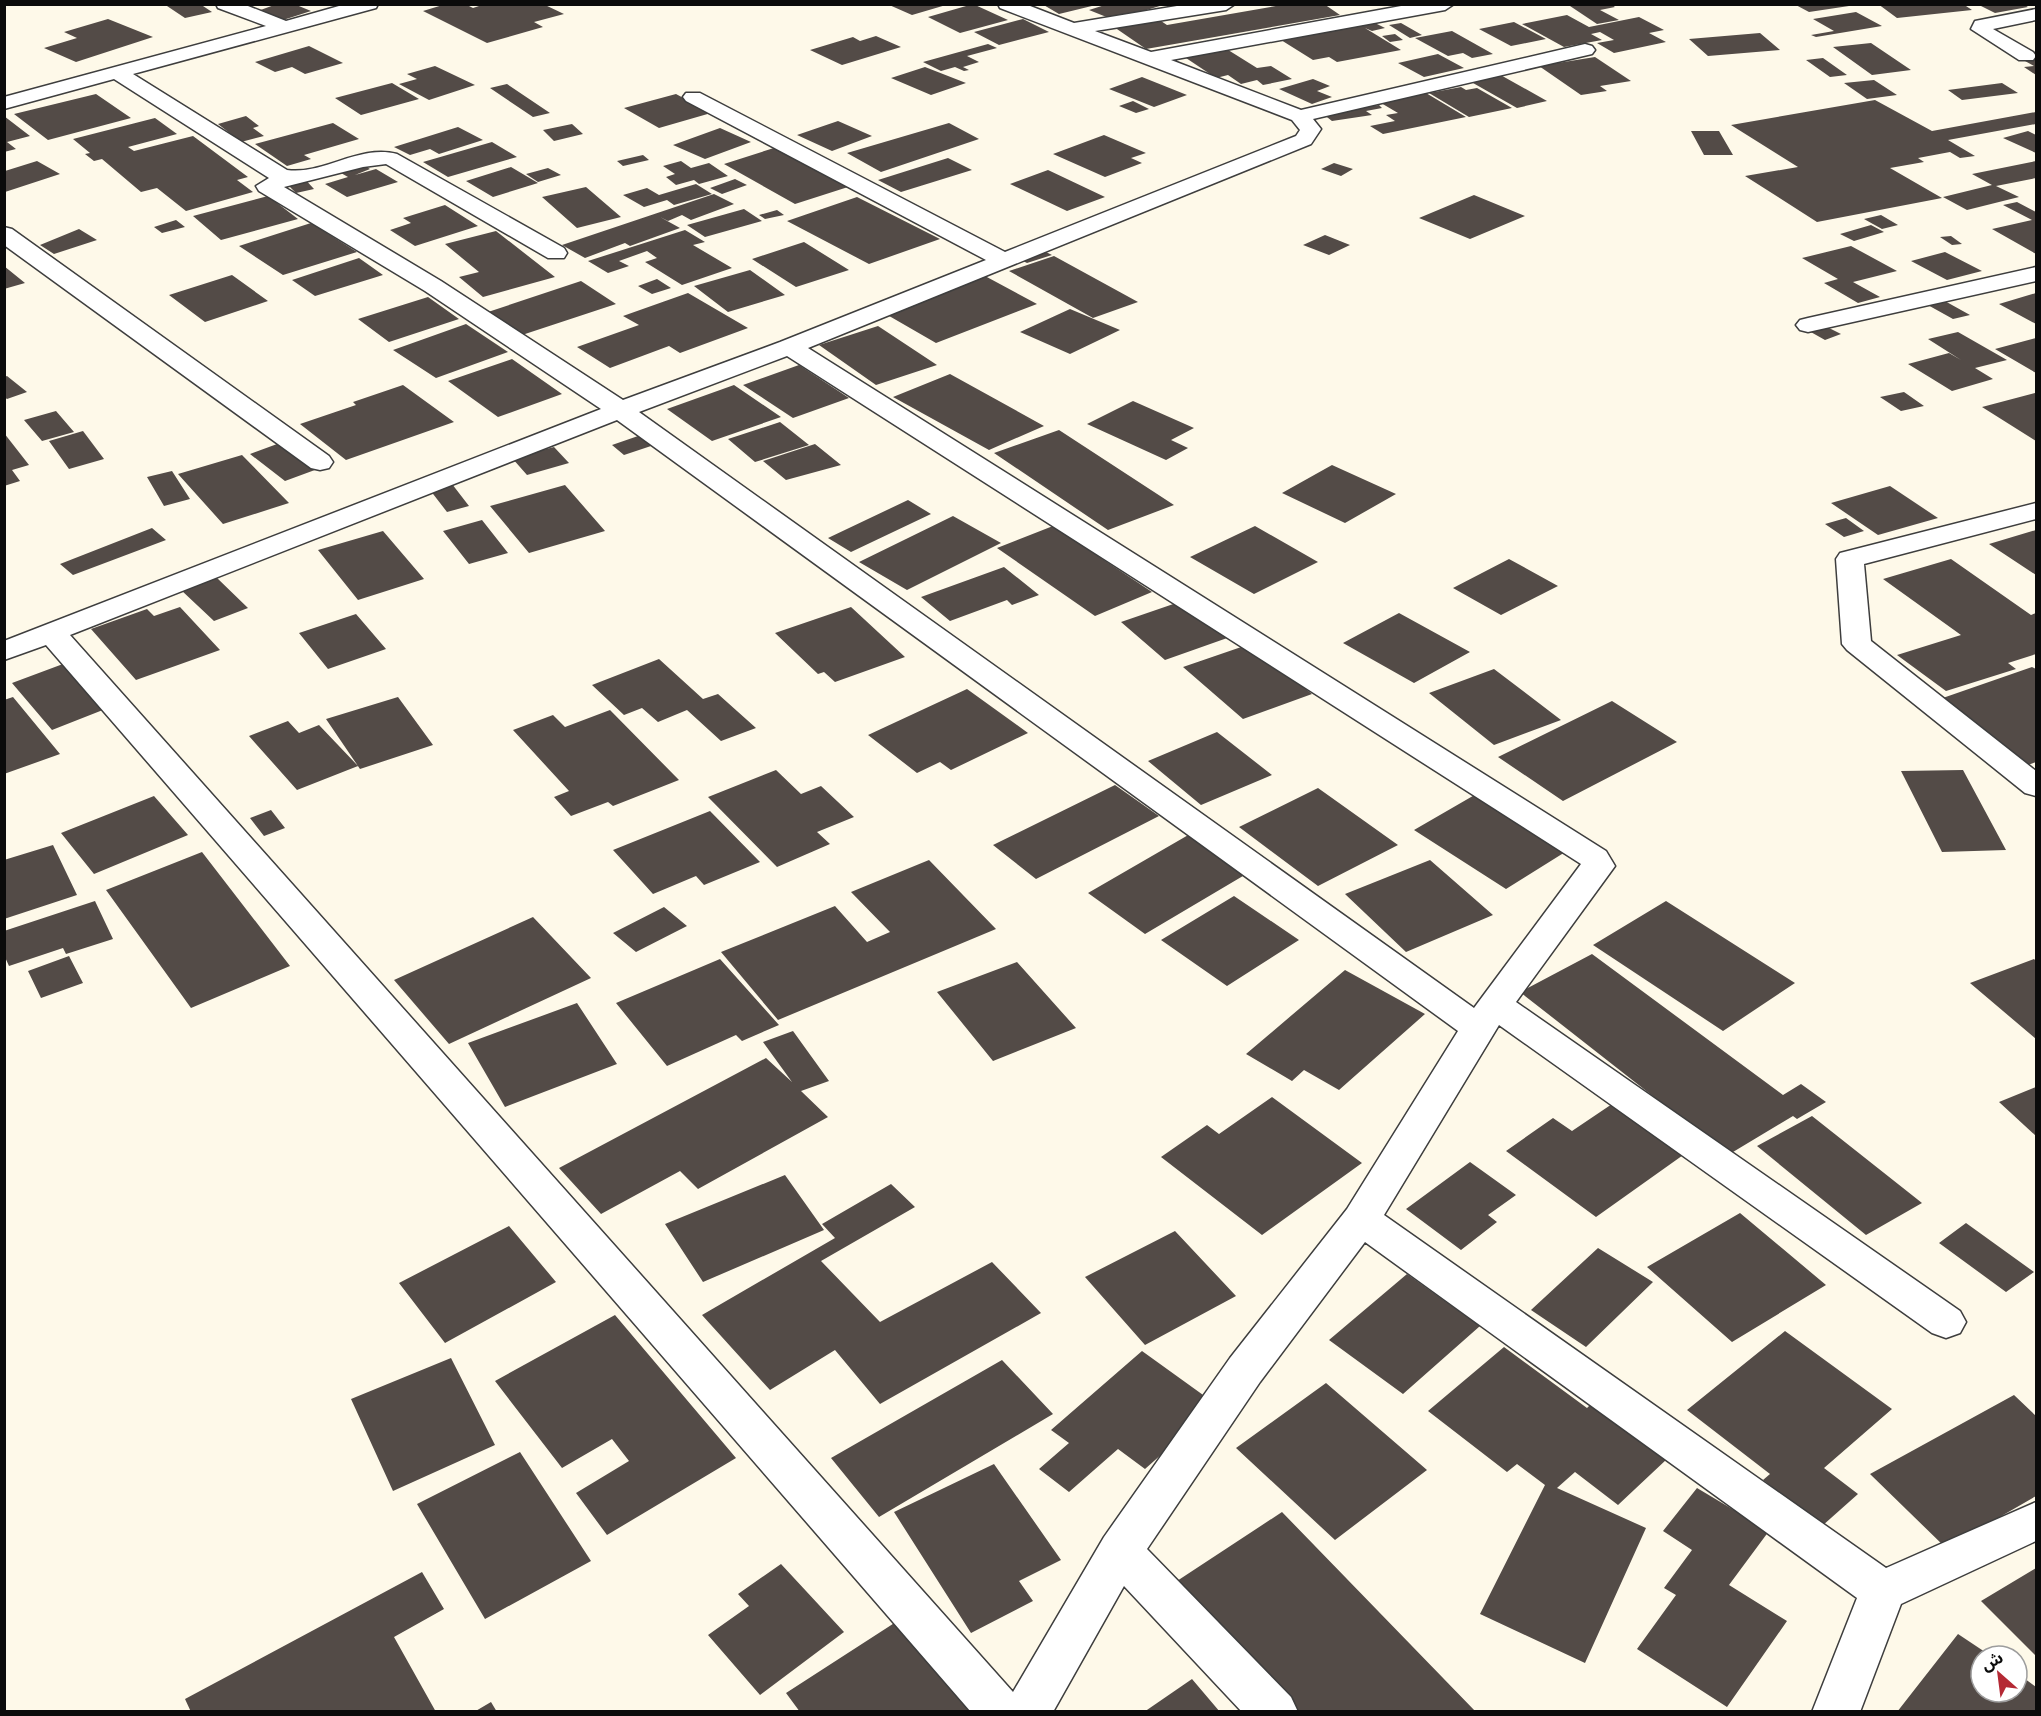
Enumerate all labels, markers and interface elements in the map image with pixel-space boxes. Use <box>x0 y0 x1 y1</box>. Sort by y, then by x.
north arrow <box>1969 1644 2029 1704</box>
text: ش <box>1978 1648 2006 1675</box>

